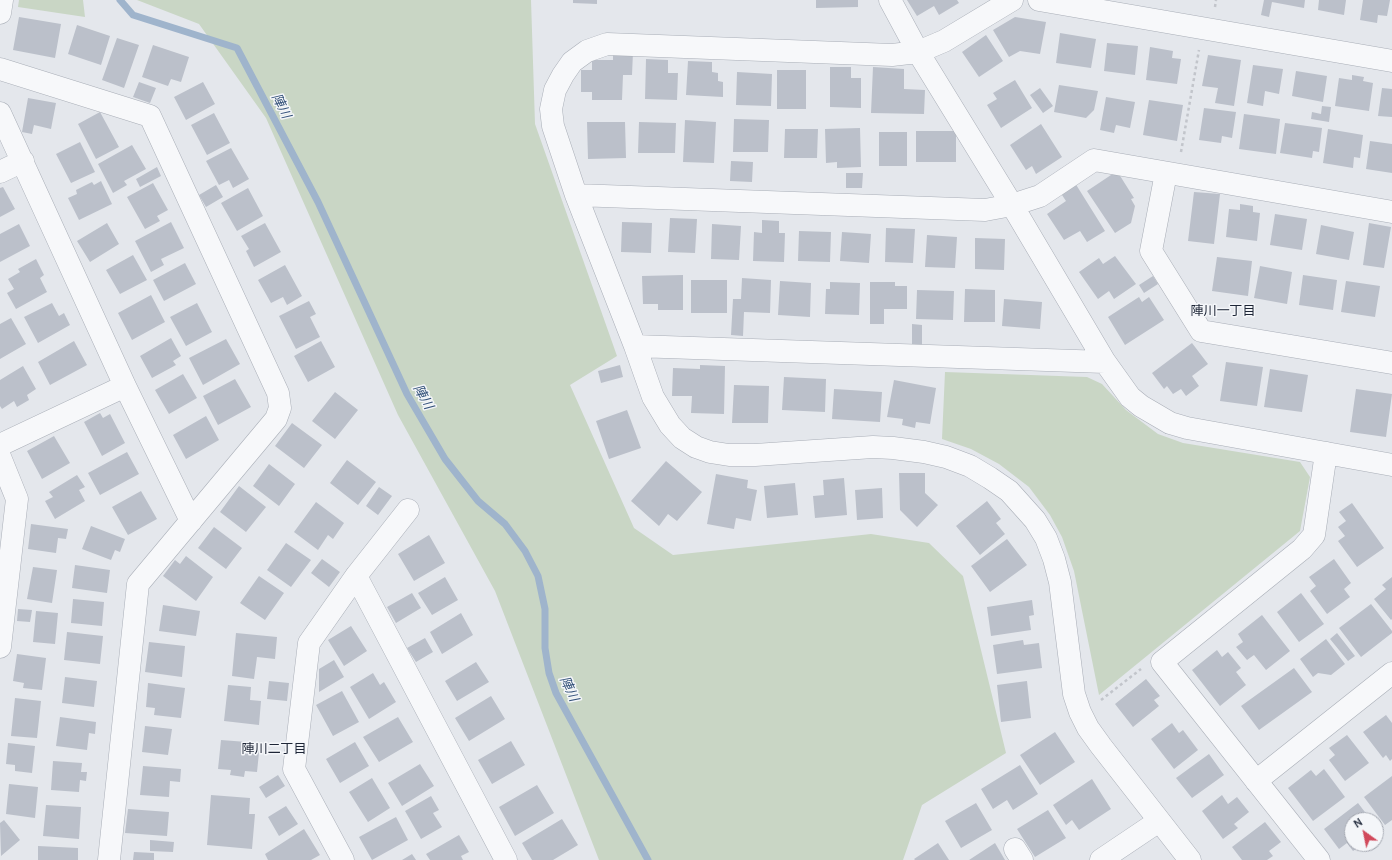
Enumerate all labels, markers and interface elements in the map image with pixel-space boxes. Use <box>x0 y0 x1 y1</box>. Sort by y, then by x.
water label: 陣川 <box>268 91 294 121</box>
district label: 陣川一丁目 <box>1191 303 1255 319</box>
water label: 陣川 <box>410 382 436 412</box>
water label: 陣川 <box>556 674 582 704</box>
district label: 陣川二丁目 <box>242 741 306 757</box>
north arrow <box>1344 812 1384 852</box>
text: N <box>1351 815 1365 831</box>

